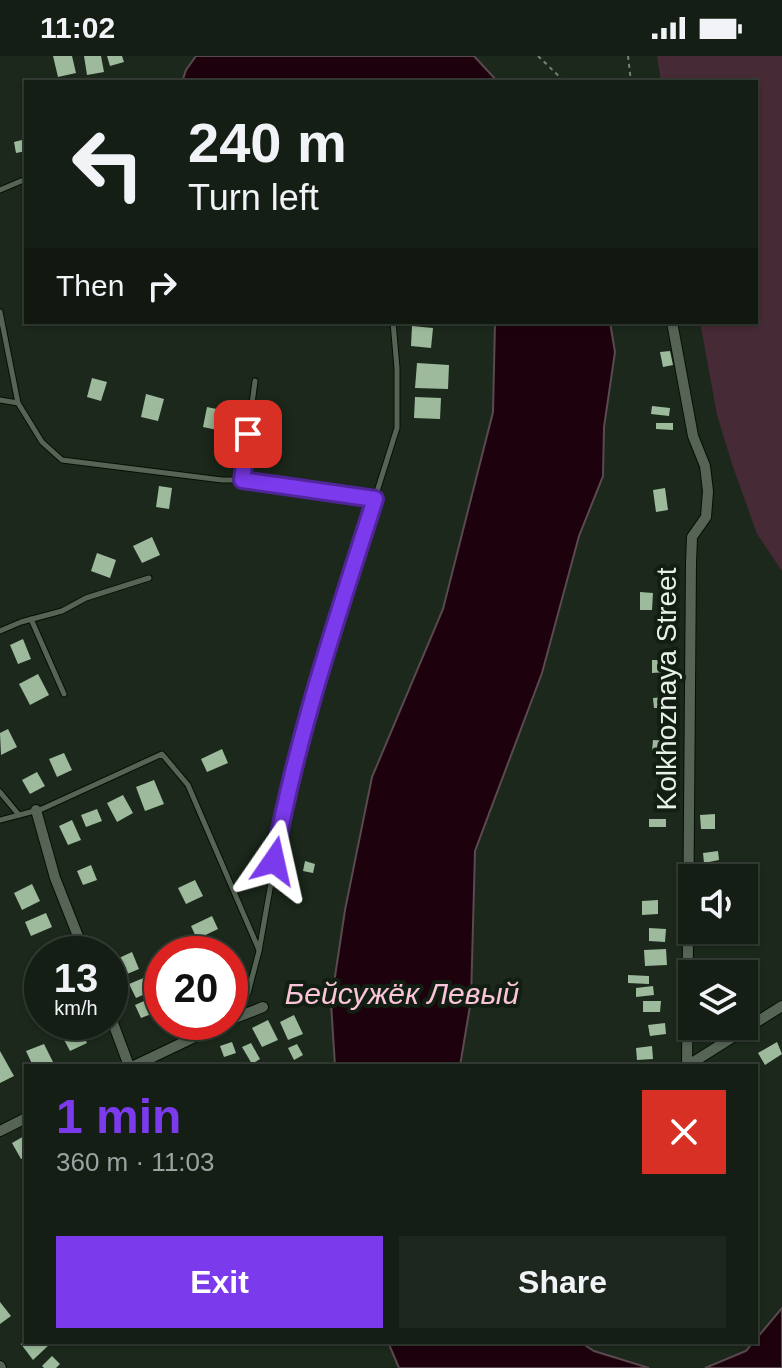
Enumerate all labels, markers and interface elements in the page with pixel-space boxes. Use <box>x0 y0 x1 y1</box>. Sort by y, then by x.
text: 11:02 <box>40 11 115 44</box>
text: 240 m <box>188 111 347 174</box>
icon: left <box>56 112 160 216</box>
text: Turn left <box>188 177 319 218</box>
icon: right <box>140 264 184 308</box>
text: Then <box>56 269 124 302</box>
pin <box>214 400 282 468</box>
icon: arrive <box>226 412 270 456</box>
street label: Kolkhoznaya Street <box>651 567 682 810</box>
position arrow <box>232 819 316 903</box>
map controls <box>678 864 758 1040</box>
button: sound <box>678 864 758 944</box>
speed limit sign: 20 <box>144 936 248 1040</box>
text: 13 <box>54 956 98 1000</box>
button: layers <box>678 960 758 1040</box>
water label: Бейсужёк Левый <box>285 977 520 1010</box>
text: km/h <box>54 997 98 1019</box>
text: 1 min <box>56 1090 181 1143</box>
button: close <box>642 1090 726 1174</box>
text: 360 m · 11:03 <box>56 1147 215 1177</box>
button: Exit <box>56 1236 383 1328</box>
button: Share <box>399 1236 726 1328</box>

